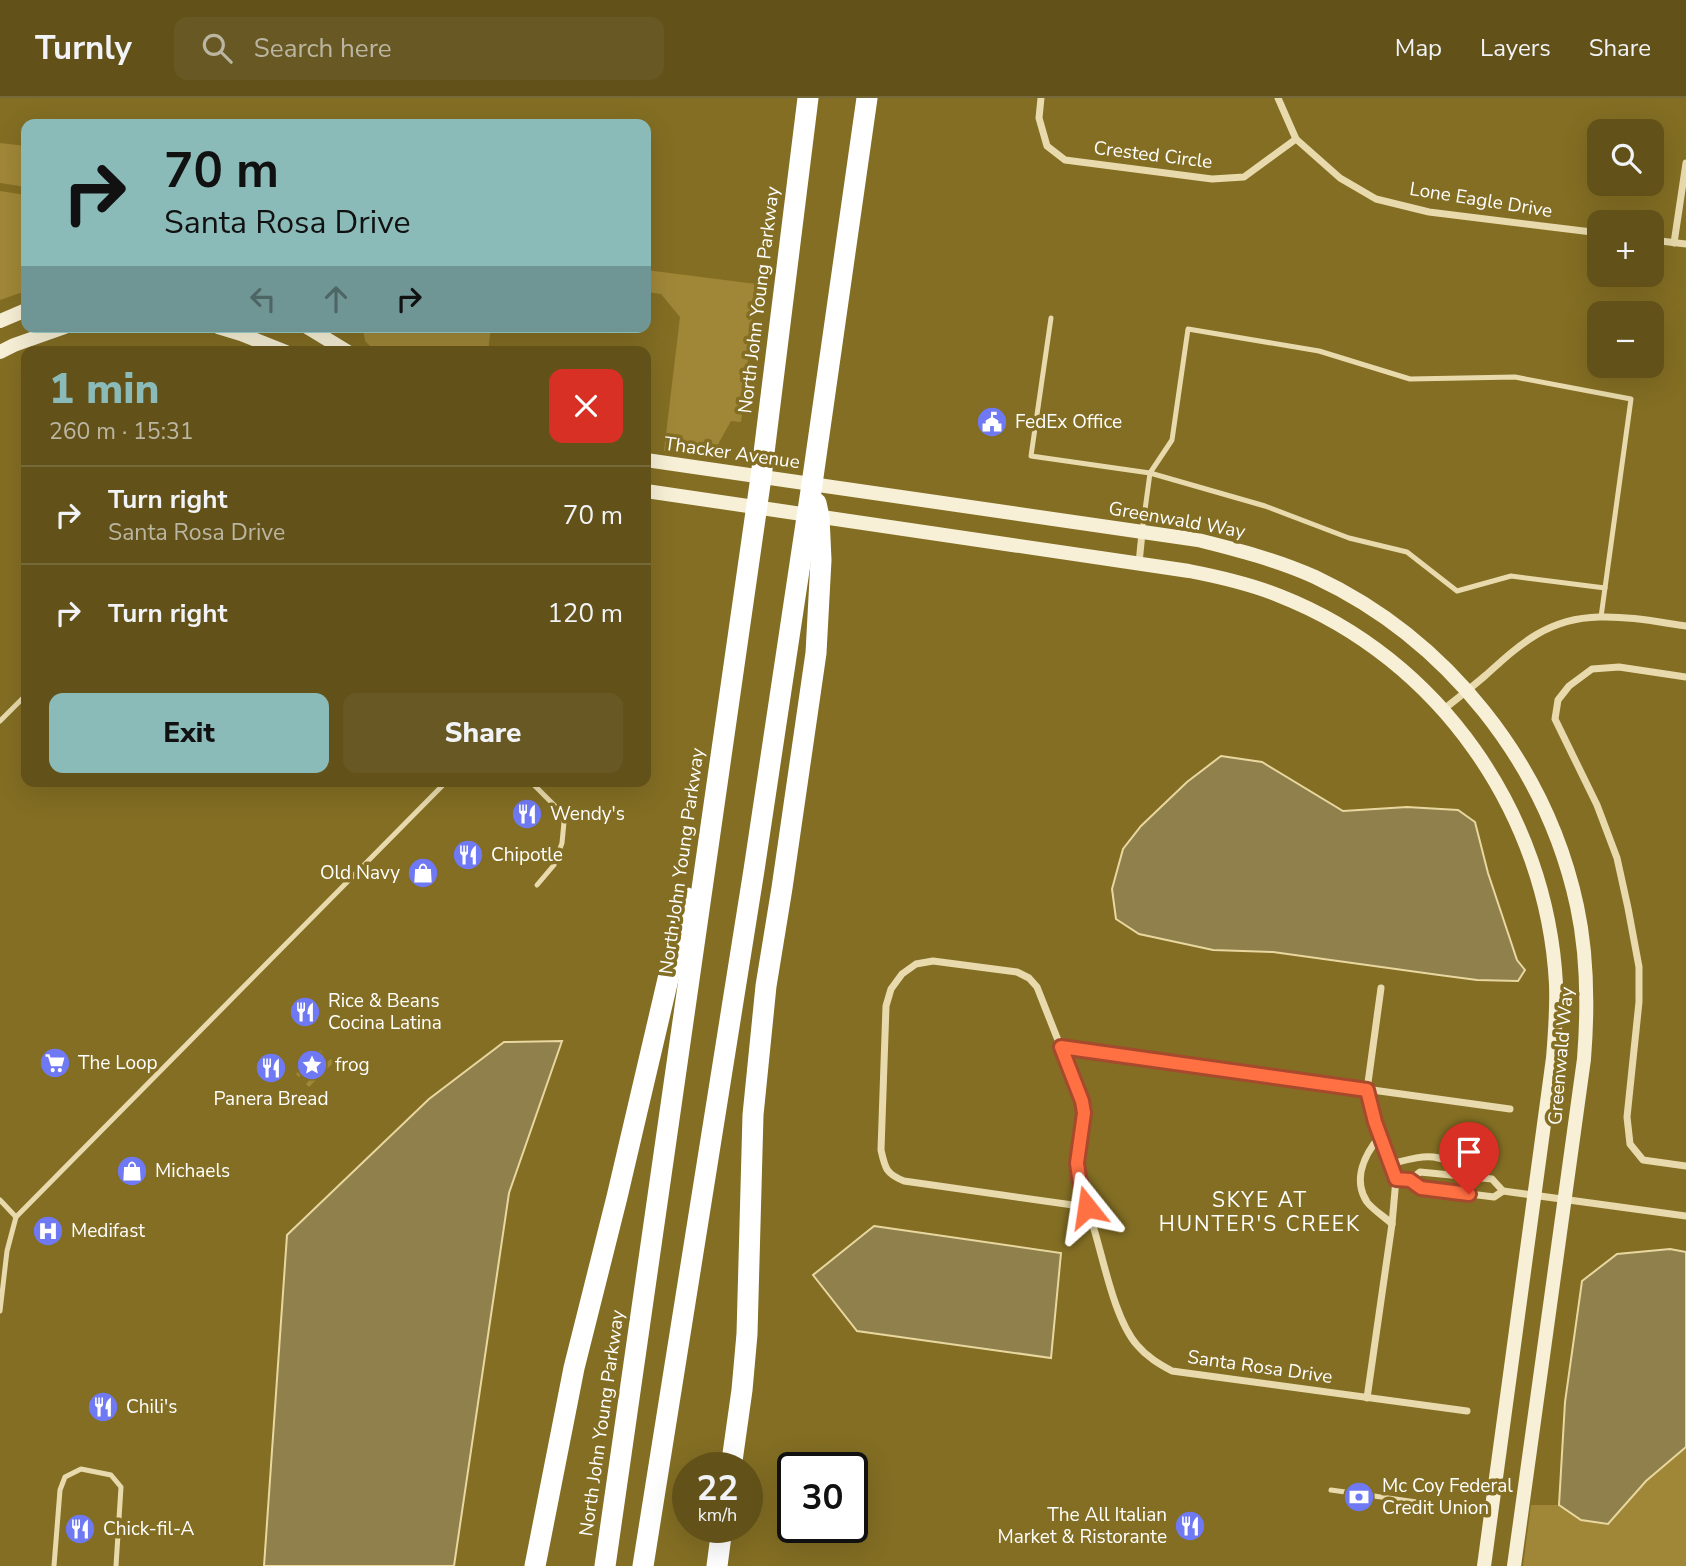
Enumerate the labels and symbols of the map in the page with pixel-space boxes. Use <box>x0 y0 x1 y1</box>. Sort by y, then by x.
street label: Crested Circle <box>1092 135 1214 175</box>
street label: Lone Eagle Drive <box>1408 176 1554 224</box>
street label: North John Young Parkway <box>732 185 786 415</box>
public building icon: FedEx Office <box>975 405 1009 439</box>
place label: FedEx Office <box>1015 409 1122 435</box>
street label: Thacker Avenue <box>662 431 802 475</box>
street label: Greenwald Way <box>1107 495 1248 545</box>
street label: North John Young Parkway <box>653 746 711 976</box>
restaurant icon: Wendy's <box>510 797 544 831</box>
place label: Wendy's <box>550 801 625 827</box>
restaurant icon: Chipotle <box>451 838 485 872</box>
place label: Chipotle <box>491 842 563 868</box>
shop icon: Old Navy <box>406 856 440 890</box>
place label: Old Navy <box>320 860 400 886</box>
street label: Greenwald Way <box>1542 986 1580 1126</box>
place label: Rice & Beans Cocina Latina <box>328 988 442 1036</box>
restaurant icon: Rice & Beans Cocina Latina <box>288 995 322 1029</box>
supermarket icon: The Loop <box>38 1046 72 1080</box>
place icon: frog <box>295 1048 329 1082</box>
place label: The Loop <box>78 1050 158 1076</box>
restaurant icon: Panera Bread <box>254 1051 288 1085</box>
place label: frog <box>335 1052 370 1078</box>
place label: Panera Bread <box>214 1086 328 1112</box>
pin <box>1439 1122 1499 1194</box>
shop icon: Michaels <box>115 1154 149 1188</box>
place label: Michaels <box>155 1158 230 1184</box>
position arrow <box>1050 1170 1124 1244</box>
district label: SKYE AT HUNTER'S CREEK <box>1159 1186 1361 1238</box>
hospital icon: Medifast <box>31 1214 65 1248</box>
place label: Medifast <box>71 1218 145 1244</box>
street label: North John Young Parkway <box>573 1308 631 1538</box>
street label: Santa Rosa Drive <box>1186 1344 1334 1390</box>
restaurant icon: Chili's <box>86 1390 120 1424</box>
place label: Chili's <box>126 1394 177 1420</box>
speed limit sign: 30 <box>777 1452 868 1543</box>
place label: Mc Coy Federal Credit Union <box>1382 1473 1513 1521</box>
bank icon: Mc Coy Federal Credit Union <box>1342 1480 1376 1514</box>
place label: The All Italian Market & Ristorante <box>997 1502 1167 1550</box>
restaurant icon: The All Italian Market & Ristorante <box>1173 1509 1207 1543</box>
restaurant icon: Chick-fil-A <box>63 1512 97 1546</box>
place label: Chick-fil-A <box>103 1516 195 1542</box>

